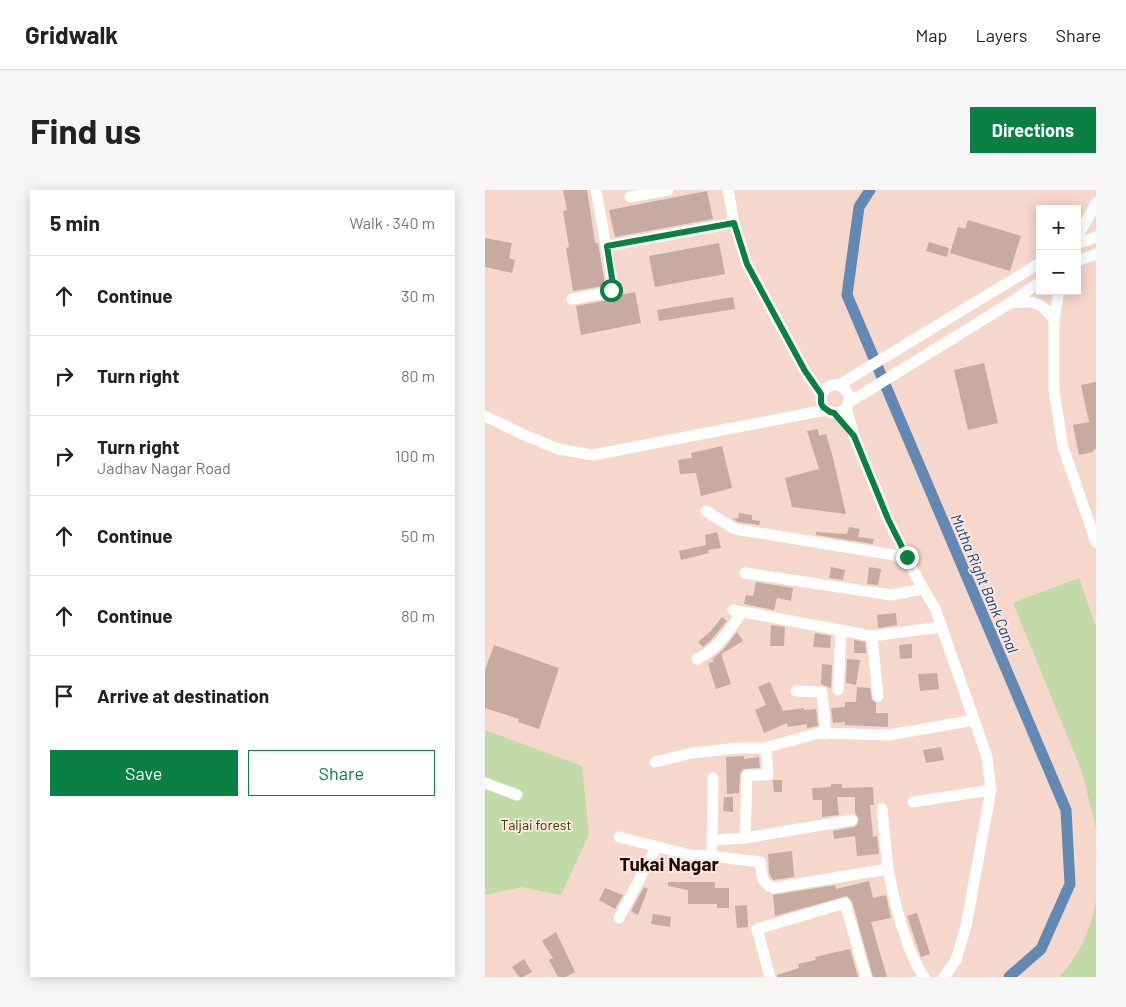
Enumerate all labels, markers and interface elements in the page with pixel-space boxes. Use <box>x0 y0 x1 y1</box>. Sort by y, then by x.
text: Gridwalk <box>25 20 118 49</box>
text: Map <box>915 24 947 46</box>
text: Layers <box>975 24 1028 46</box>
text: Share <box>1056 24 1101 46</box>
button: Directions <box>970 107 1096 153</box>
text: Find us <box>30 109 141 151</box>
map controls <box>1036 205 1081 295</box>
button: + <box>1036 205 1081 250</box>
text: 5 min <box>50 210 100 235</box>
text: Walk · 340 m <box>350 213 435 232</box>
button: − <box>1036 250 1081 295</box>
route start <box>600 279 623 302</box>
icon: ahead <box>50 282 78 310</box>
text: Continue <box>97 284 173 307</box>
text: 30 m <box>401 286 435 305</box>
icon: right <box>50 362 78 390</box>
text: Turn right <box>97 364 179 387</box>
text: 80 m <box>401 366 435 385</box>
text: Turn right <box>97 435 179 458</box>
icon: right <box>50 442 78 470</box>
text: 100 m <box>395 446 435 465</box>
text: Jadhav Nagar Road <box>97 458 231 477</box>
water label: Mutha Right Bank Canal <box>948 511 1023 656</box>
icon: ahead <box>50 522 78 550</box>
text: Continue <box>97 524 173 547</box>
text: 50 m <box>401 526 435 545</box>
route end <box>896 546 919 569</box>
icon: ahead <box>50 602 78 630</box>
text: Continue <box>97 604 173 627</box>
text: 80 m <box>401 606 435 625</box>
icon: arrive <box>50 682 78 710</box>
text: Arrive at destination <box>97 684 269 707</box>
button: Save <box>50 750 238 796</box>
button: Share <box>248 750 435 796</box>
park label: Taljai forest <box>500 816 572 833</box>
district label: Tukai Nagar <box>619 852 719 875</box>

